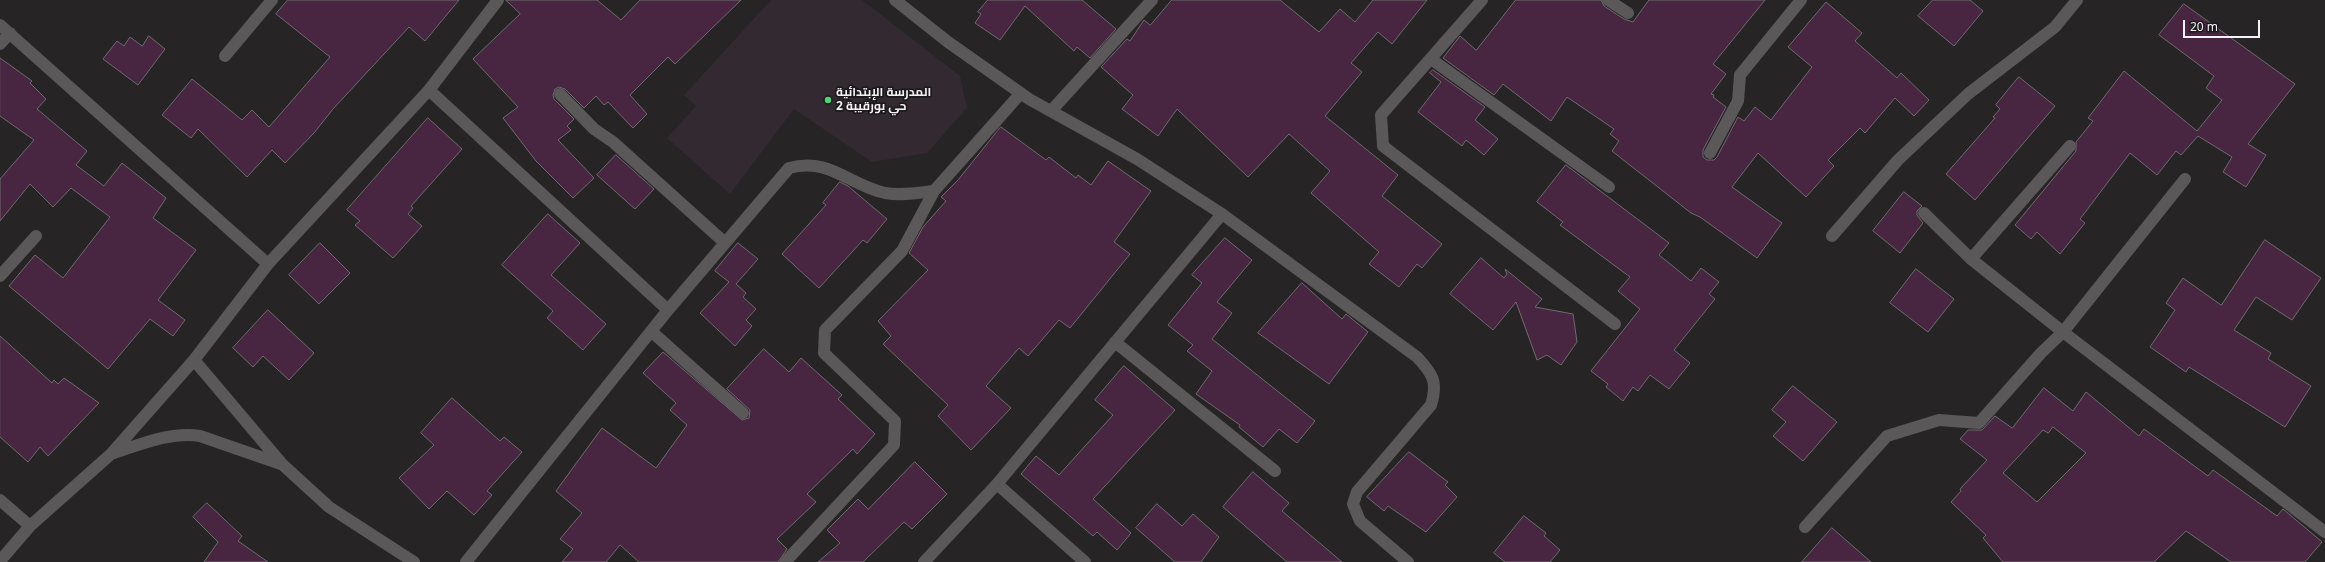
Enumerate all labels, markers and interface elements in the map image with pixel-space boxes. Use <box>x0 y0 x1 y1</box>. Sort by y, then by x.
scale bar <box>2185 12 2262 38</box>
text: 20 m <box>2190 18 2218 35</box>
place label: المدرسة الإبتدائية حي بورقيبة 2 <box>836 86 931 114</box>
marker: المدرسة الإبتدائية حي بورقيبة 2 <box>823 95 833 105</box>

